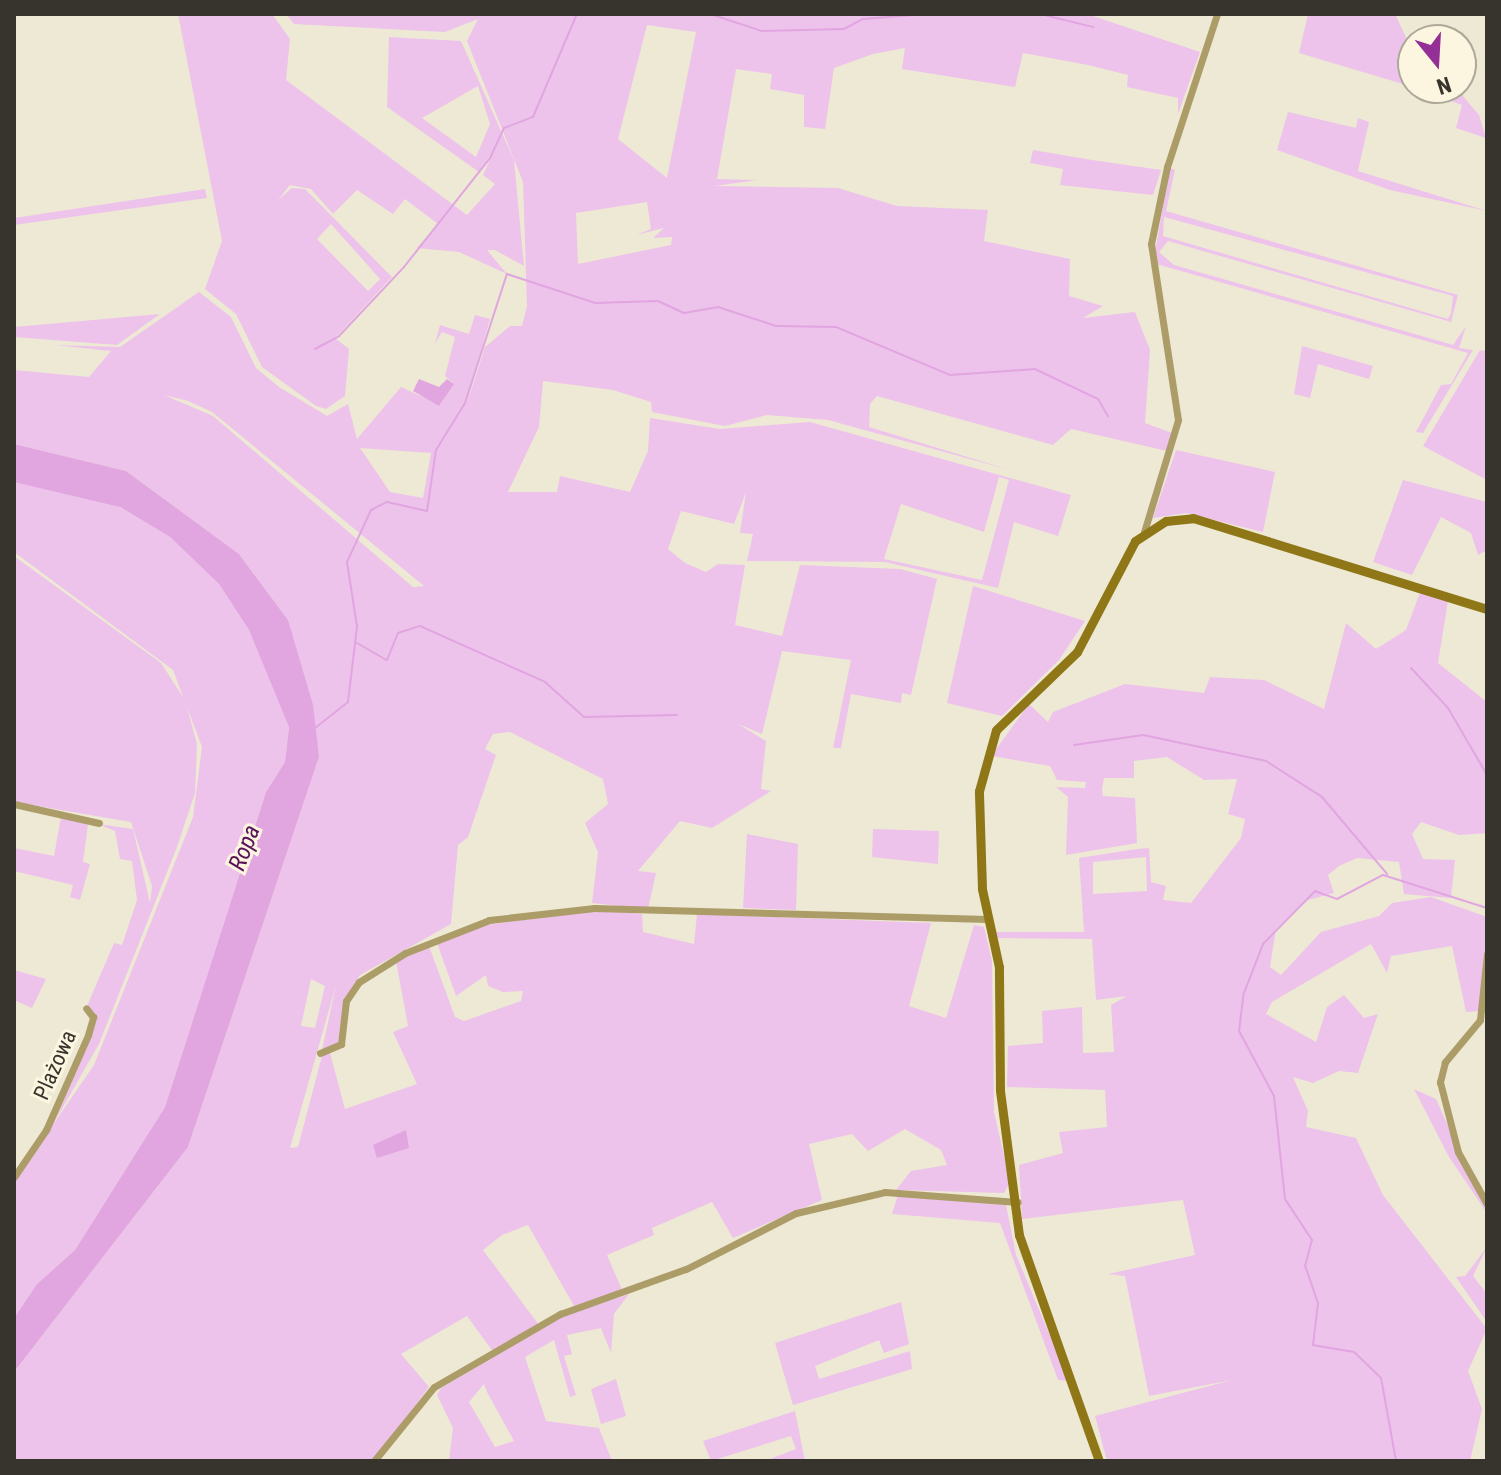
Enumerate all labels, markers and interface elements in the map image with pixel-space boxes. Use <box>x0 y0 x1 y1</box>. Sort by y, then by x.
north arrow <box>1397 24 1477 104</box>
text: N <box>1434 71 1454 99</box>
water label: Ropa <box>223 821 267 875</box>
street label: Plażowa <box>28 1026 82 1104</box>

